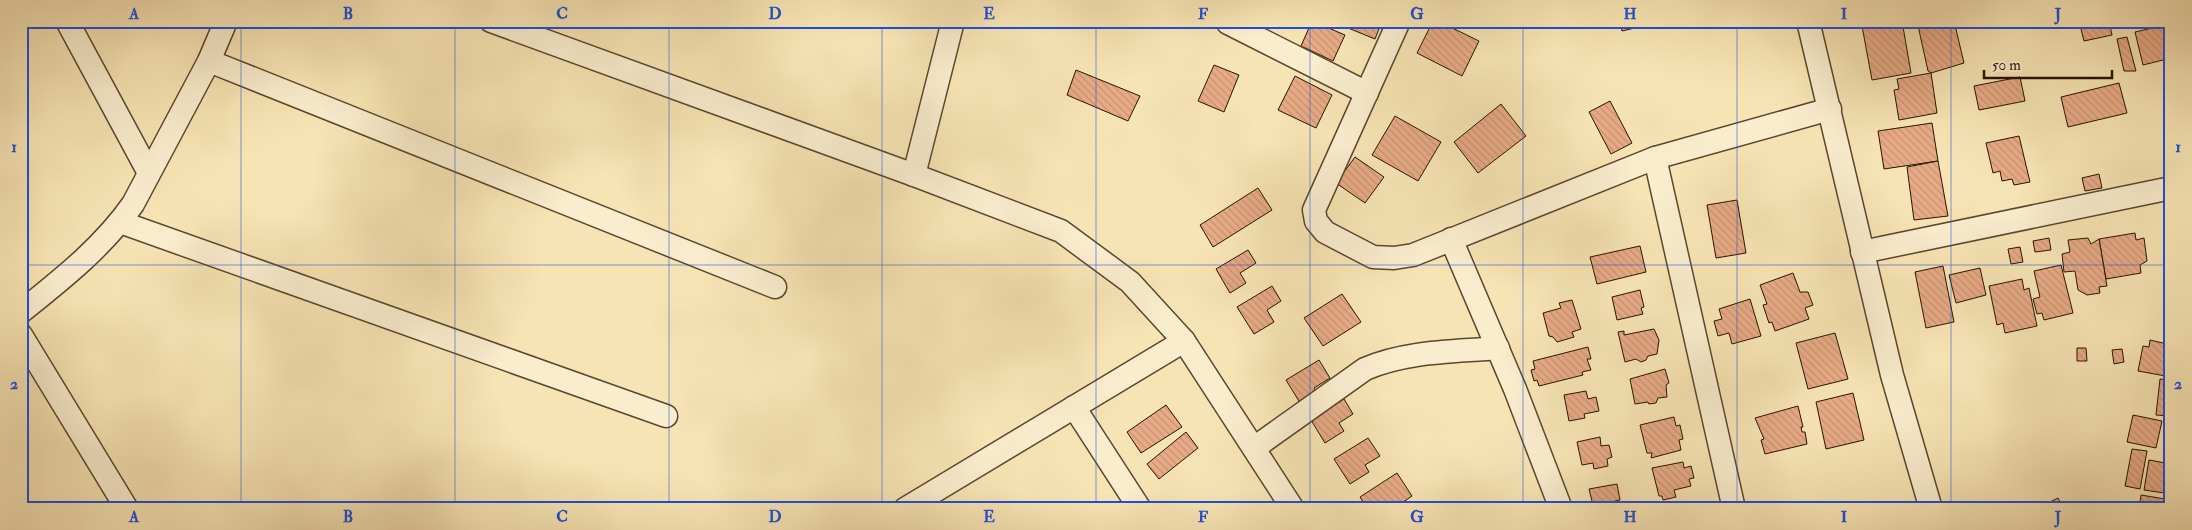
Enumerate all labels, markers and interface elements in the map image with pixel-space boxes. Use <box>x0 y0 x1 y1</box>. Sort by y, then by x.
text: A <box>128 4 140 24</box>
text: B <box>343 4 353 24</box>
text: C <box>556 4 568 24</box>
text: D <box>768 4 782 24</box>
text: E <box>983 4 995 24</box>
text: F <box>1198 4 1208 24</box>
text: G <box>1410 4 1424 24</box>
text: H <box>1623 4 1637 24</box>
text: I <box>1841 4 1848 24</box>
text: J <box>2054 4 2062 25</box>
scale bar <box>1984 48 2112 80</box>
text: 50 m <box>1992 56 2021 75</box>
text: 1 <box>11 137 17 157</box>
text: 1 <box>2175 137 2181 157</box>
text: 2 <box>10 374 18 394</box>
text: 2 <box>2174 374 2182 394</box>
text: A <box>128 507 140 527</box>
text: B <box>343 507 353 527</box>
text: C <box>556 507 568 527</box>
text: D <box>768 507 782 527</box>
text: E <box>983 507 995 527</box>
text: F <box>1198 507 1208 527</box>
text: G <box>1410 507 1424 527</box>
text: H <box>1623 507 1637 527</box>
text: I <box>1841 507 1848 527</box>
text: J <box>2054 507 2062 528</box>

